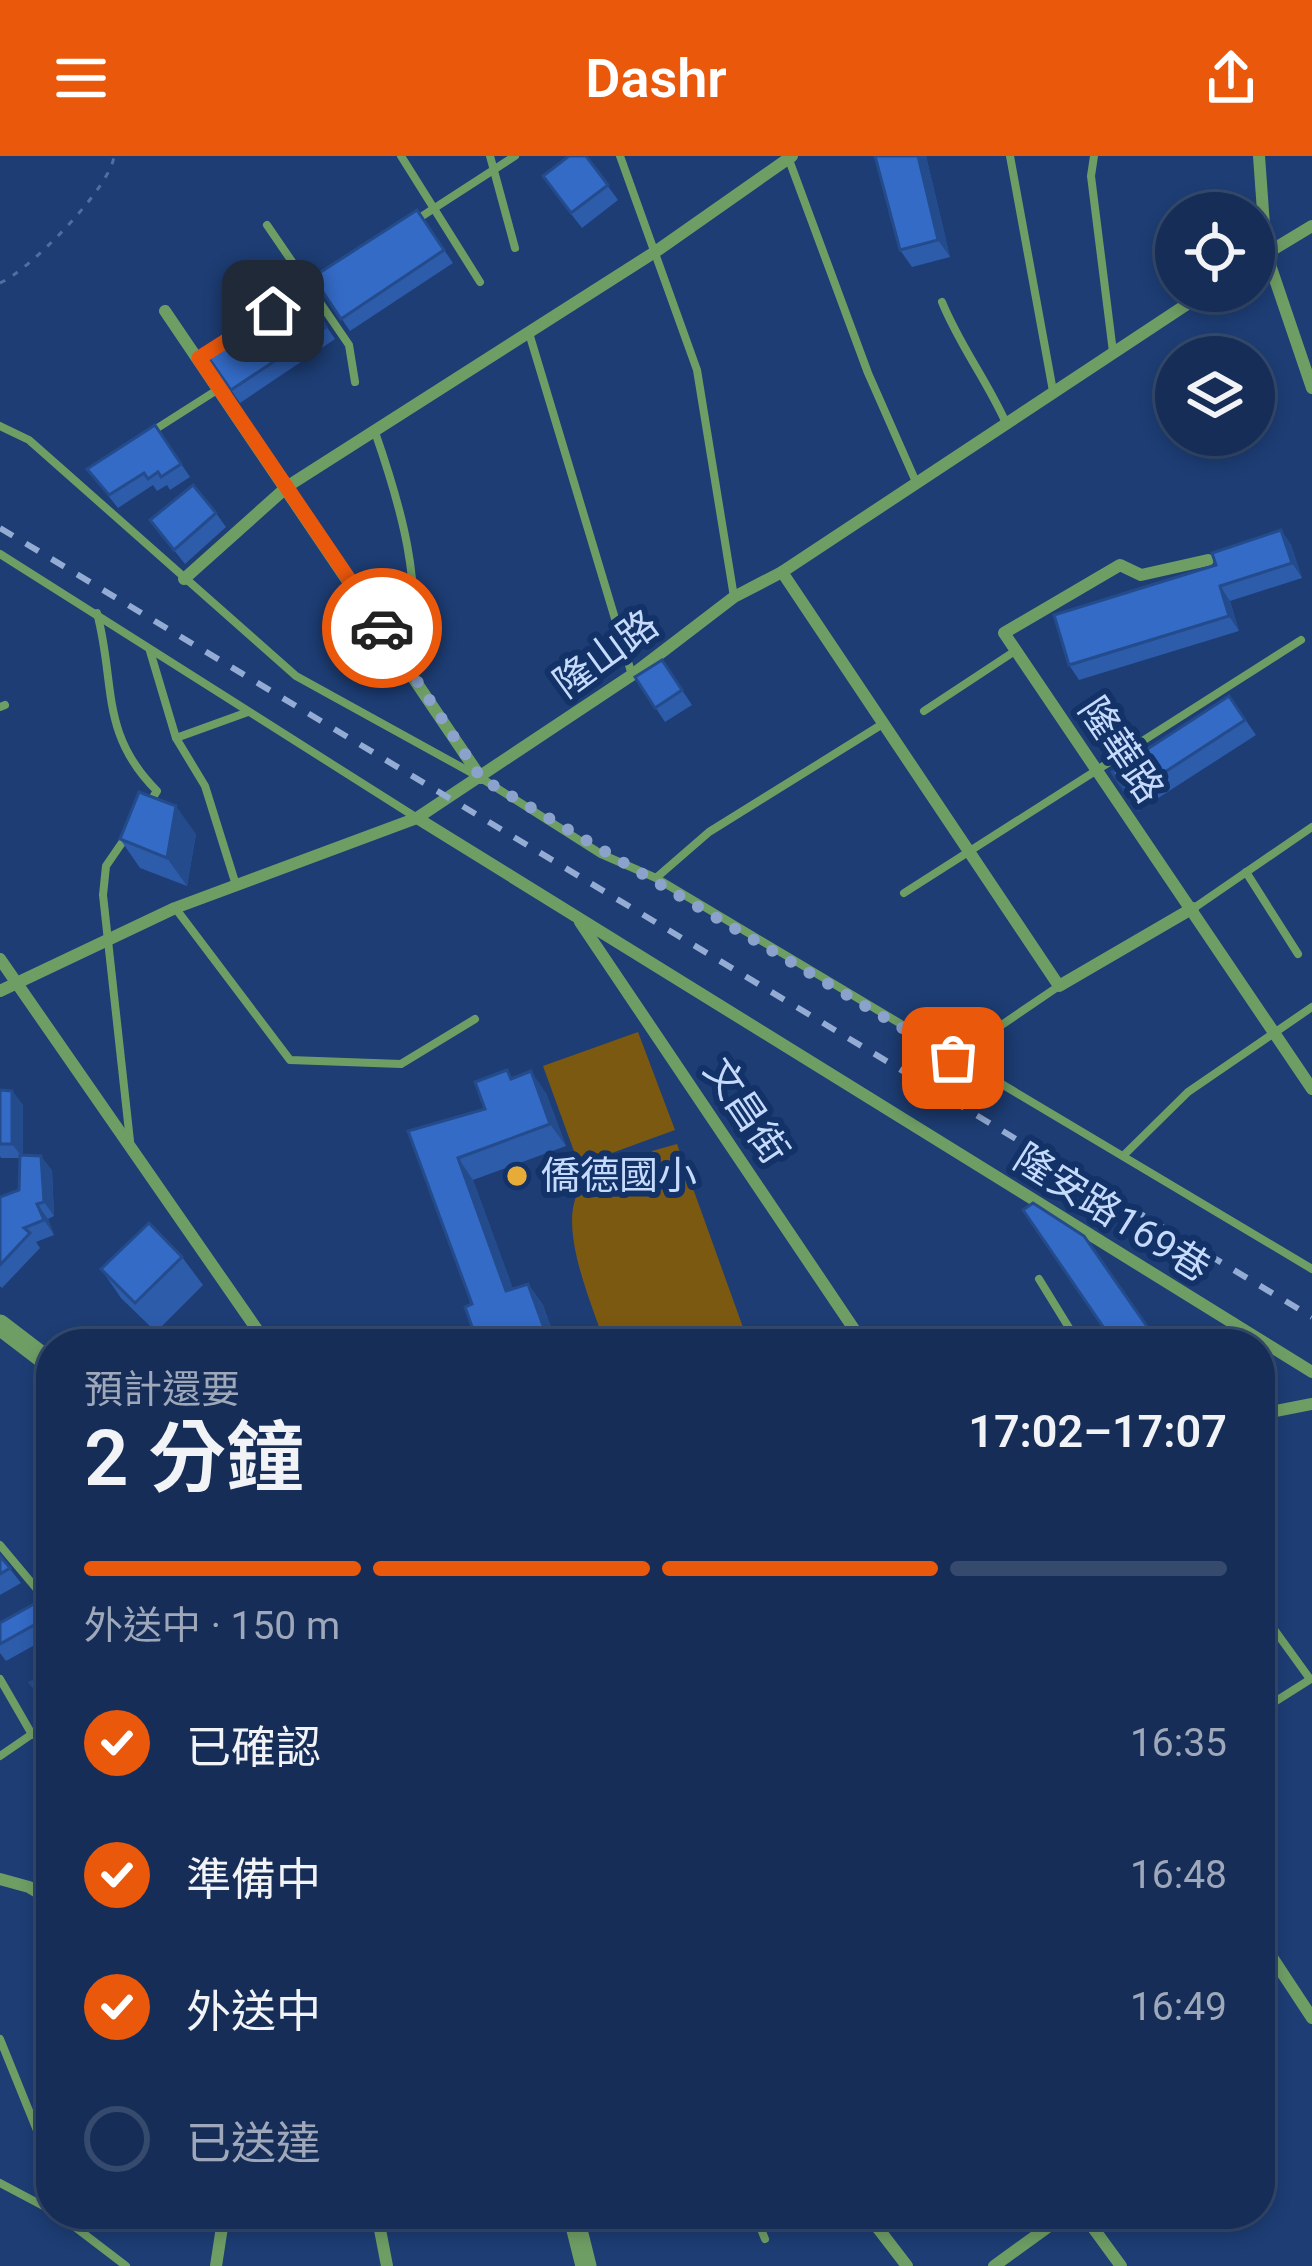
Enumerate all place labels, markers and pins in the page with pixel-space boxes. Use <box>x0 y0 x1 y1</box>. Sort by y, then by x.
pin <box>222 260 324 362</box>
pin <box>902 1007 1004 1109</box>
place label: 僑德國小 <box>541 1153 697 1199</box>
marker: 僑德國小 <box>504 1163 530 1189</box>

